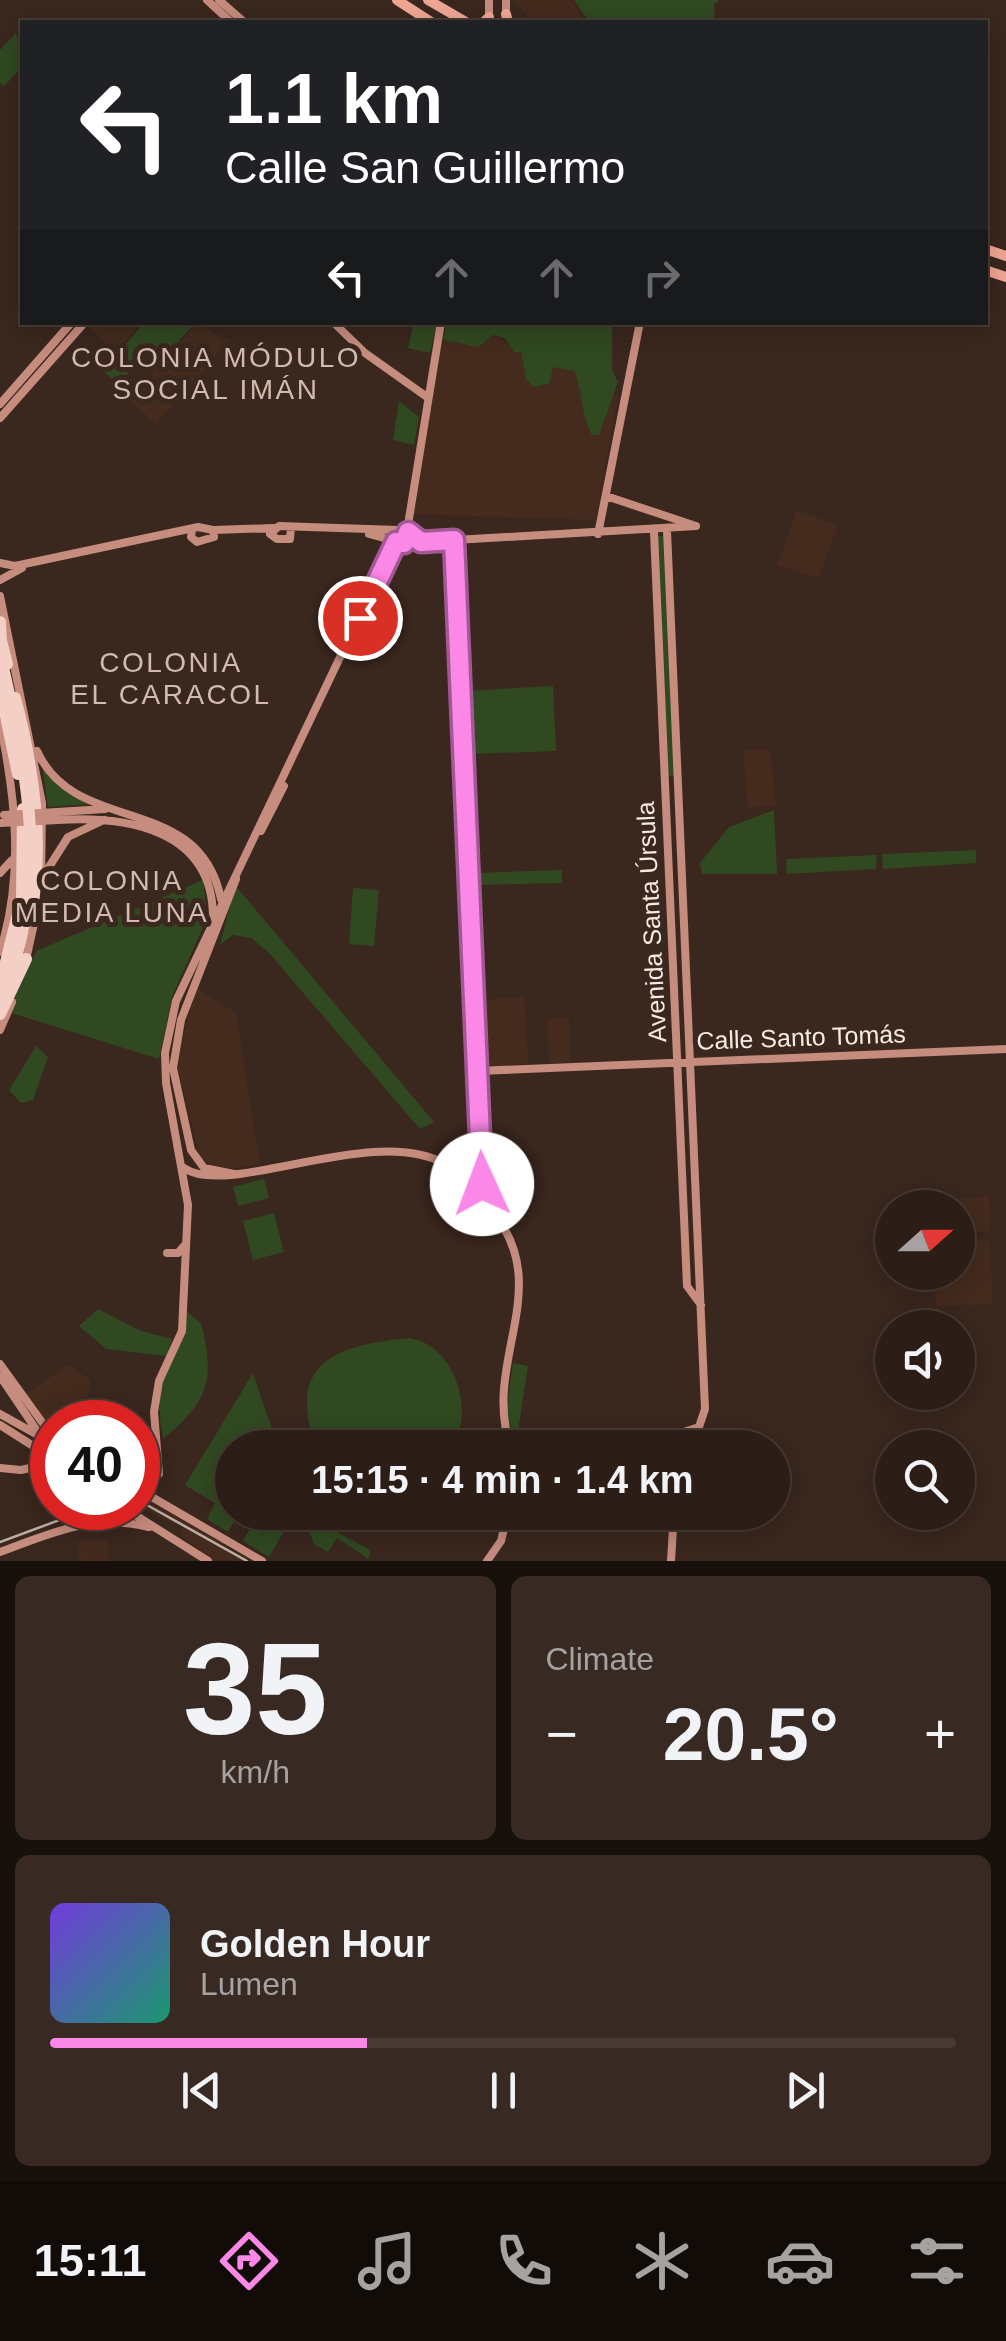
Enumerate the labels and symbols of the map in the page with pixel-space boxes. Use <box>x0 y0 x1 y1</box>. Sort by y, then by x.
district label: COLONIA MÓDULO SOCIAL IMÁN <box>71 342 361 405</box>
pin <box>318 576 403 661</box>
district label: COLONIA EL CARACOL <box>70 647 272 710</box>
street label: Avenida Santa Úrsula <box>631 801 671 1043</box>
district label: COLONIA MEDIA LUNA <box>15 865 209 928</box>
street label: Calle Santo Tomás <box>696 1019 906 1055</box>
position arrow <box>430 1132 534 1236</box>
north arrow <box>875 1190 975 1290</box>
speed limit sign: 40 <box>30 1400 160 1530</box>

